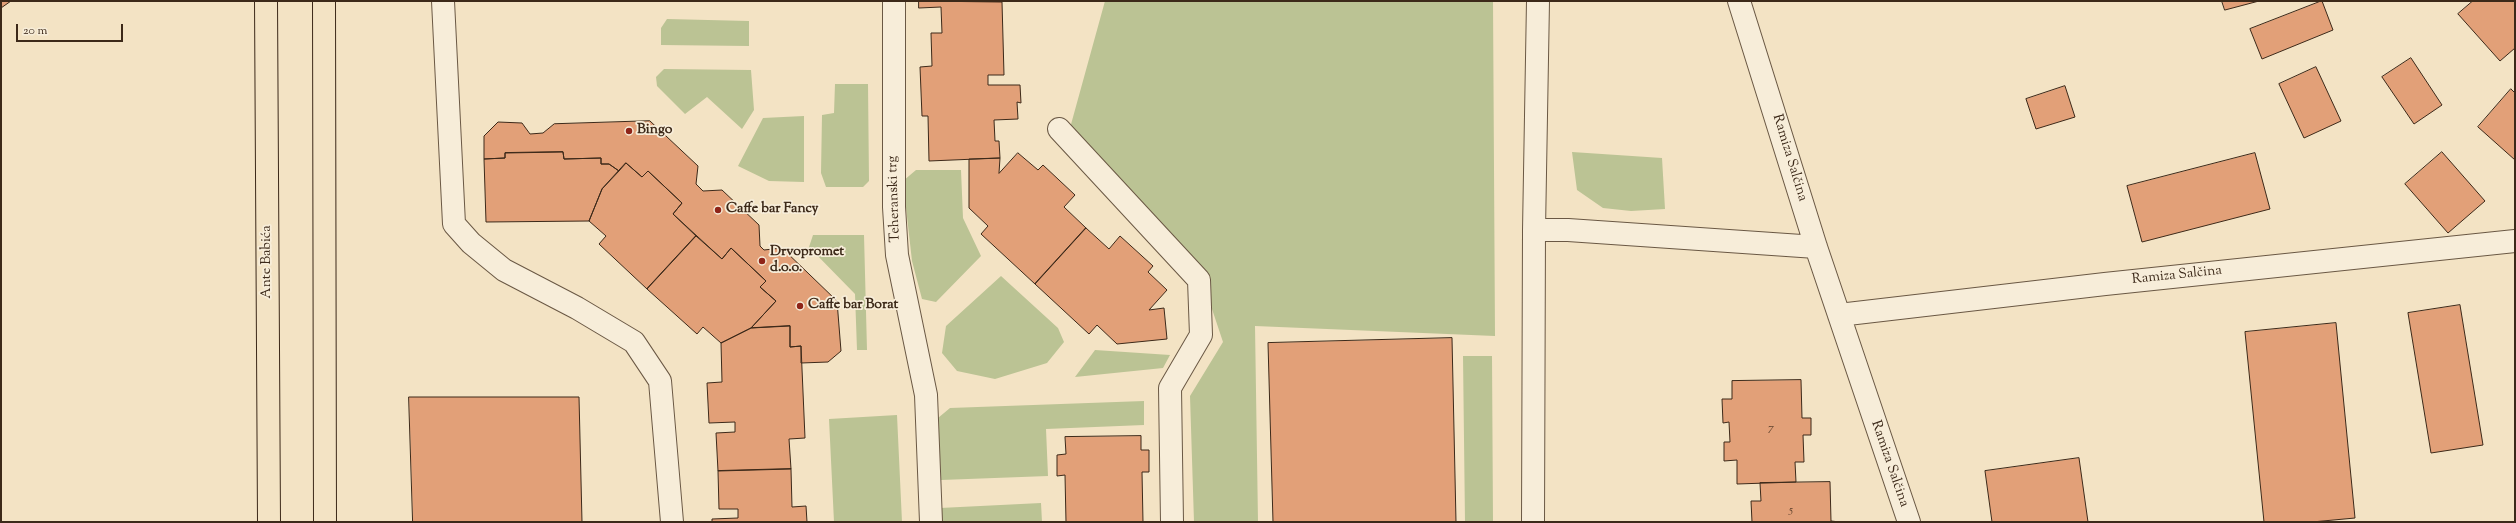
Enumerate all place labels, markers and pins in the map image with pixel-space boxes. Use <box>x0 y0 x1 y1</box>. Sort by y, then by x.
place label: Bingo <box>637 123 672 139</box>
marker: Bingo <box>624 126 634 136</box>
place label: Caffe bar Fancy <box>726 202 818 218</box>
marker: Caffe bar Fancy <box>713 205 723 215</box>
place label: Drvopromet d.o.o. <box>770 245 844 278</box>
marker: Drvopromet d.o.o. <box>757 256 767 266</box>
place label: Caffe bar Borat <box>808 298 898 314</box>
marker: Caffe bar Borat <box>795 301 805 311</box>

